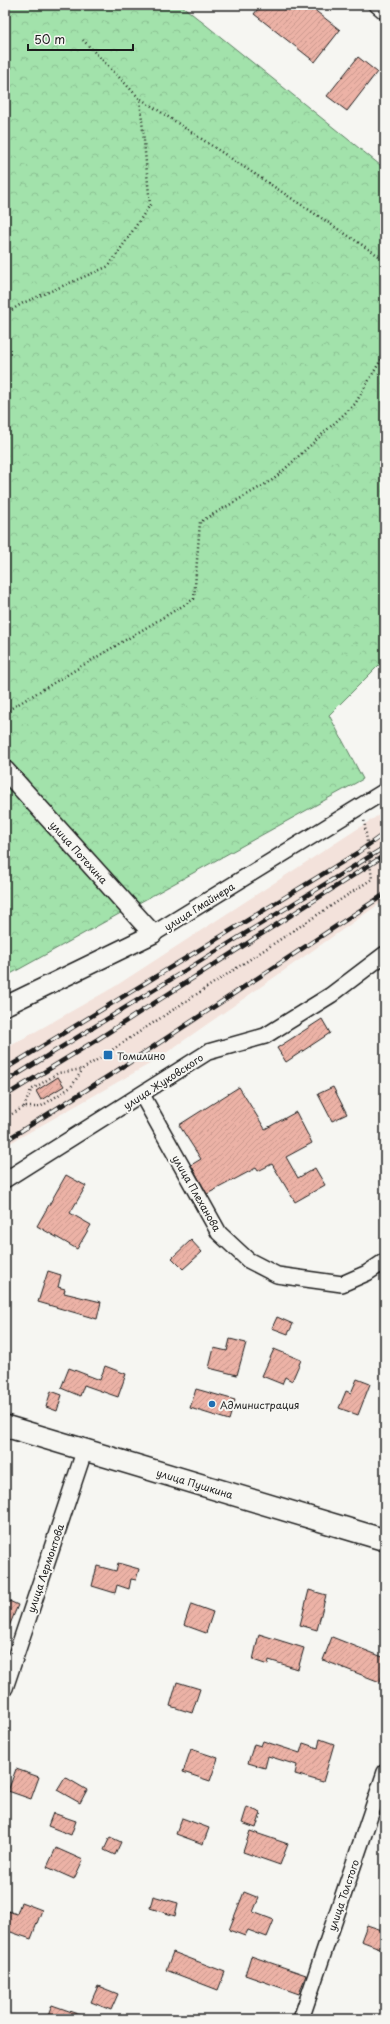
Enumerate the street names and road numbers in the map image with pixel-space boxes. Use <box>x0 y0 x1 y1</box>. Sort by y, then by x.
street label: улица Потехина <box>47 817 112 887</box>
street label: улица Гмайнера <box>161 878 238 934</box>
street label: улица Жуковского <box>120 1049 207 1113</box>
street label: улица Плеханова <box>169 1152 225 1235</box>
street label: улица Пушкина <box>155 1464 236 1503</box>
street label: улица Лермонтова <box>23 1521 67 1614</box>
street label: улица Толстого <box>324 1857 362 1933</box>

